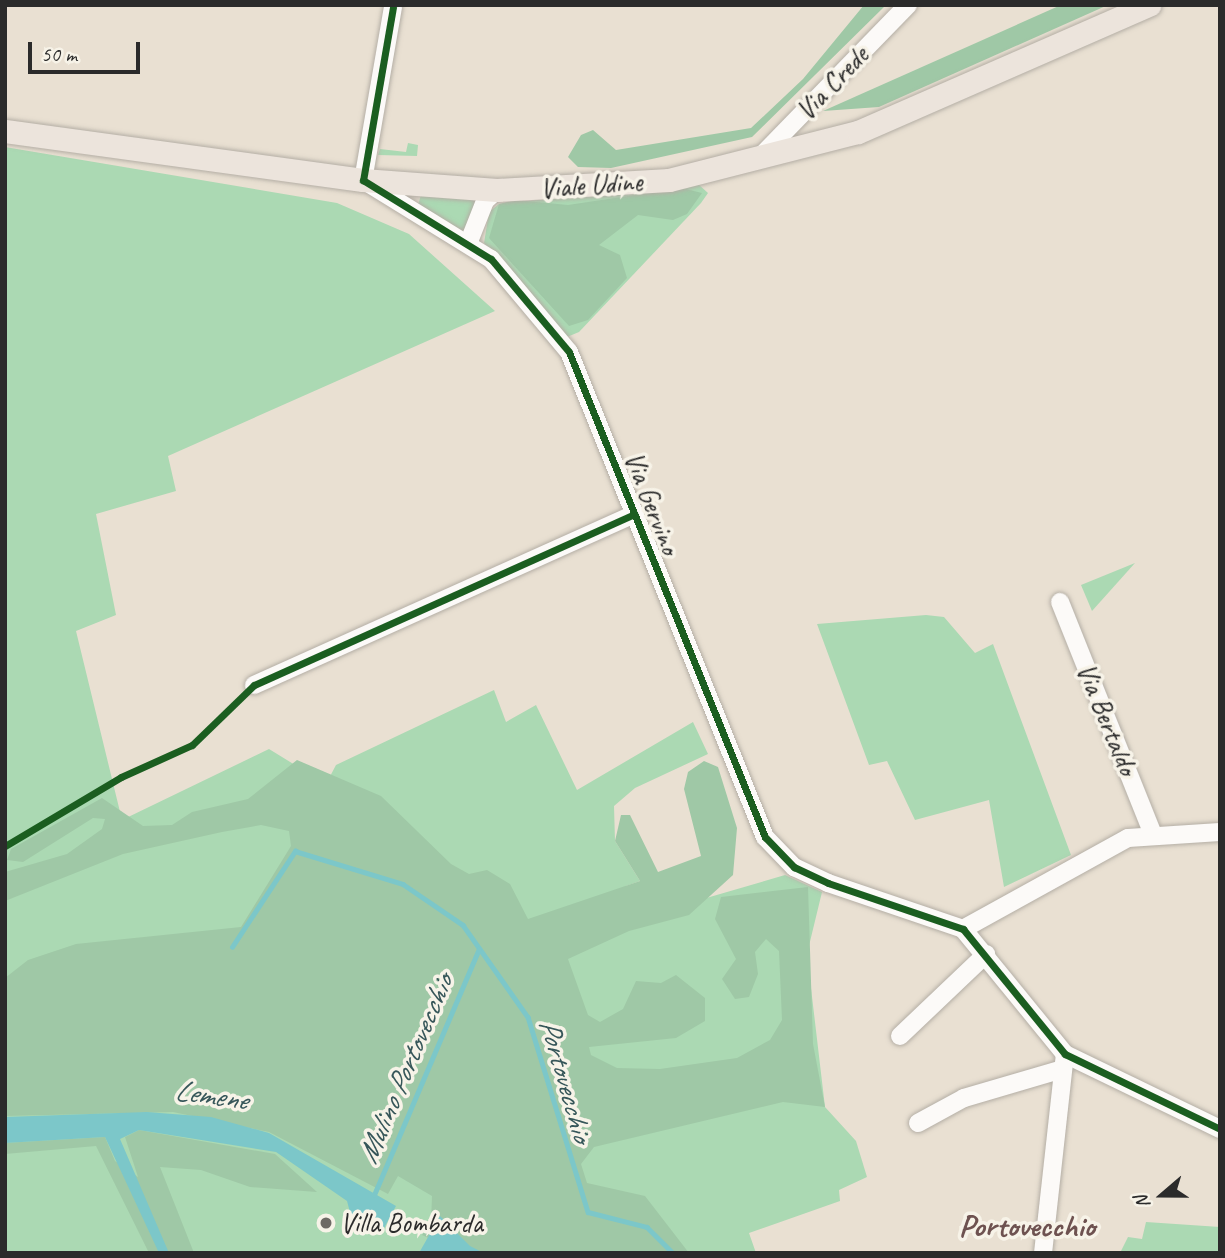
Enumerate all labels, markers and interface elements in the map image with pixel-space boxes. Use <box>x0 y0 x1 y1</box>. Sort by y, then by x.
scale bar <box>32 28 144 72</box>
street label: Via Crede <box>789 39 875 127</box>
text: 50 m <box>41 41 77 67</box>
street label: Viale Udine <box>539 165 643 205</box>
street label: Via Gervino <box>617 447 687 559</box>
street label: Via Bertaldo <box>1070 659 1144 779</box>
water label: Mulino Portovecchio <box>349 970 461 1168</box>
water label: Portovecchio <box>531 1015 601 1145</box>
water label: Lemene <box>173 1072 249 1118</box>
north arrow <box>1127 1160 1197 1230</box>
text: N <box>1129 1193 1156 1212</box>
place label: Villa Bombarda <box>340 1206 483 1240</box>
district label: Portovecchio <box>959 1207 1095 1245</box>
marker: Villa Bombarda <box>318 1215 334 1231</box>

